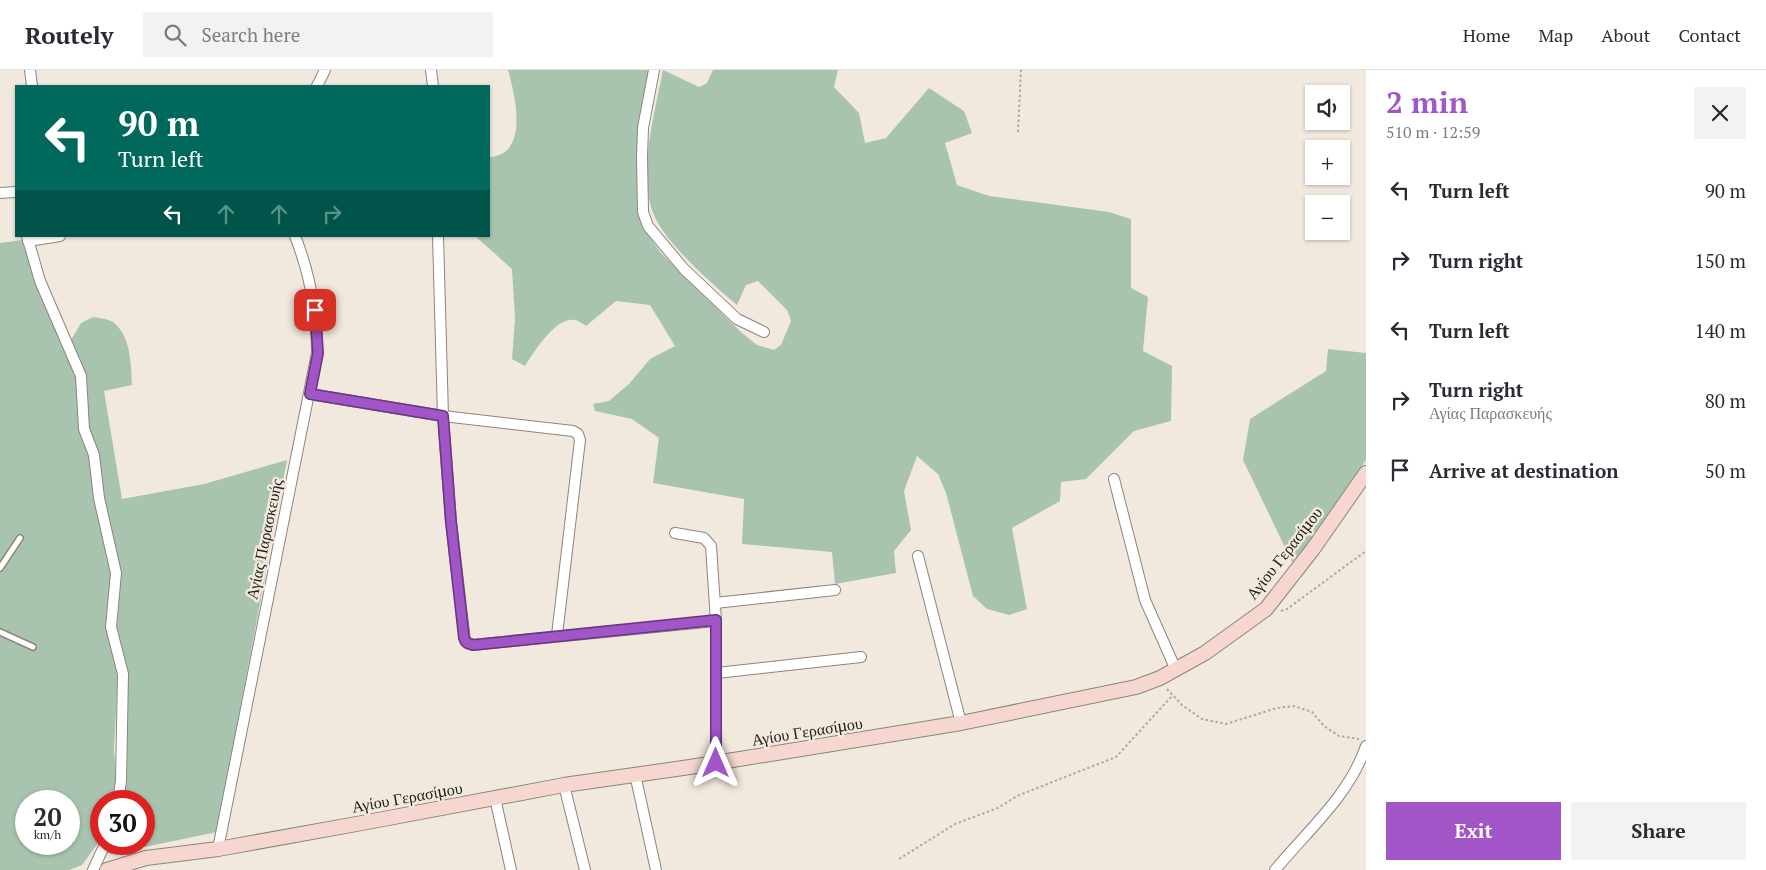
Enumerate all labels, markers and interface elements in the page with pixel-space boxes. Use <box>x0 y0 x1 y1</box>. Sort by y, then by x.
search box <box>143 12 493 57</box>
text: Routely <box>25 19 113 51</box>
icon: search <box>161 21 189 49</box>
text: Search here <box>201 22 300 47</box>
text: Home <box>1463 23 1510 47</box>
text: Map <box>1538 23 1573 47</box>
text: About <box>1601 23 1650 47</box>
text: Contact <box>1678 23 1741 47</box>
text: 2 min <box>1386 82 1468 122</box>
map controls <box>1305 85 1350 240</box>
button: sound <box>1305 85 1350 130</box>
button: close <box>1694 87 1746 139</box>
text: 90 m <box>118 100 199 146</box>
icon: left <box>35 105 100 170</box>
text: 510 m · 12:59 <box>1386 121 1480 143</box>
button: + <box>1305 140 1350 185</box>
text: Turn left <box>118 144 204 173</box>
icon: left <box>1386 176 1414 204</box>
text: Turn left <box>1429 178 1510 203</box>
text: 90 m <box>1705 178 1746 203</box>
button: − <box>1305 195 1350 240</box>
icon: left <box>159 200 187 228</box>
icon: ahead <box>212 200 240 228</box>
icon: ahead <box>265 200 293 228</box>
icon: right <box>318 200 346 228</box>
icon: right <box>1386 246 1414 274</box>
text: Turn right <box>1429 248 1523 273</box>
text: 150 m <box>1695 248 1746 273</box>
pin <box>294 289 336 331</box>
icon: arrive <box>301 296 329 324</box>
icon: left <box>1386 316 1414 344</box>
text: Turn left <box>1429 318 1510 343</box>
text: 140 m <box>1695 318 1746 343</box>
text: Turn right <box>1429 377 1523 402</box>
icon: right <box>1386 386 1414 414</box>
text: 80 m <box>1705 388 1746 413</box>
text: Αγίας Παρασκευής <box>1429 402 1552 424</box>
icon: arrive <box>1386 456 1414 484</box>
text: Arrive at destination <box>1429 458 1618 483</box>
text: 50 m <box>1705 458 1746 483</box>
street label: Αγίας Παρασκευής <box>240 476 288 601</box>
street label: Αγίου Γερασίμου <box>1241 502 1327 604</box>
street label: Αγίου Γερασίμου <box>750 711 864 751</box>
position arrow <box>689 736 741 788</box>
street label: Αγίου Γερασίμου <box>350 776 464 818</box>
speed limit sign: 30 <box>90 790 155 855</box>
text: 20 <box>33 800 62 833</box>
button: Exit <box>1386 802 1561 860</box>
button: Share <box>1571 802 1746 860</box>
text: km/h <box>34 827 61 842</box>

